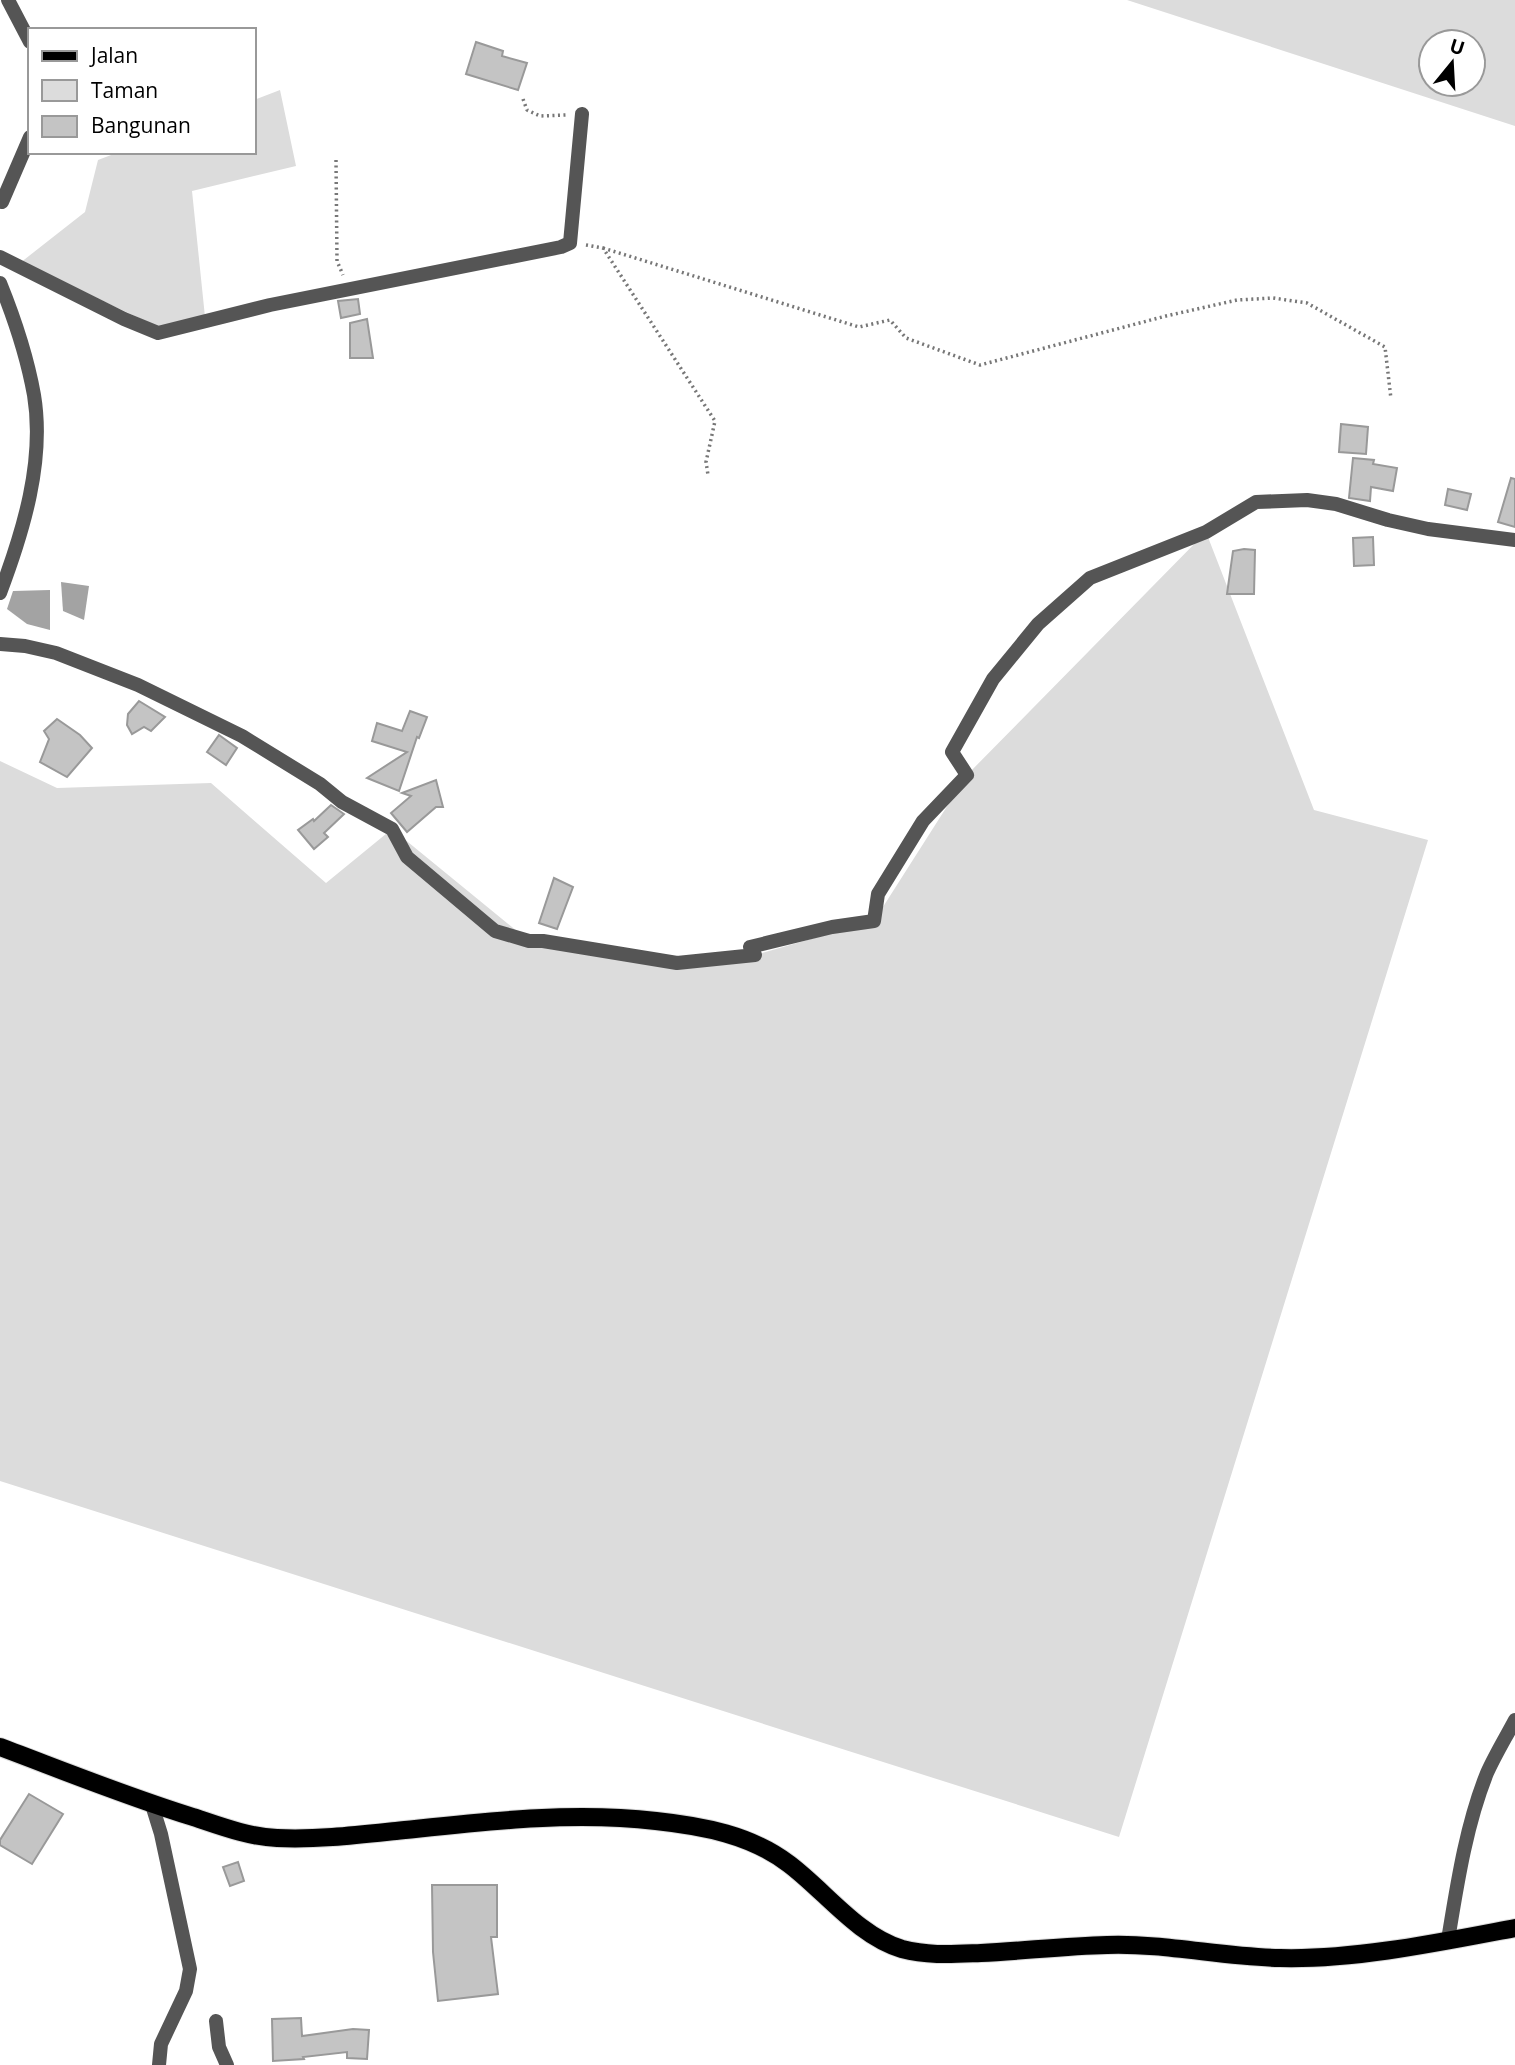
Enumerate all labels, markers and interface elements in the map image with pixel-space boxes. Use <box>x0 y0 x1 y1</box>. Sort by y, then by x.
legend <box>28 28 256 154</box>
north arrow <box>1417 28 1487 98</box>
text: U <box>1446 32 1468 61</box>
text: Jalan <box>89 41 138 69</box>
text: Taman <box>91 76 158 104</box>
text: Bangunan <box>91 111 191 139</box>

